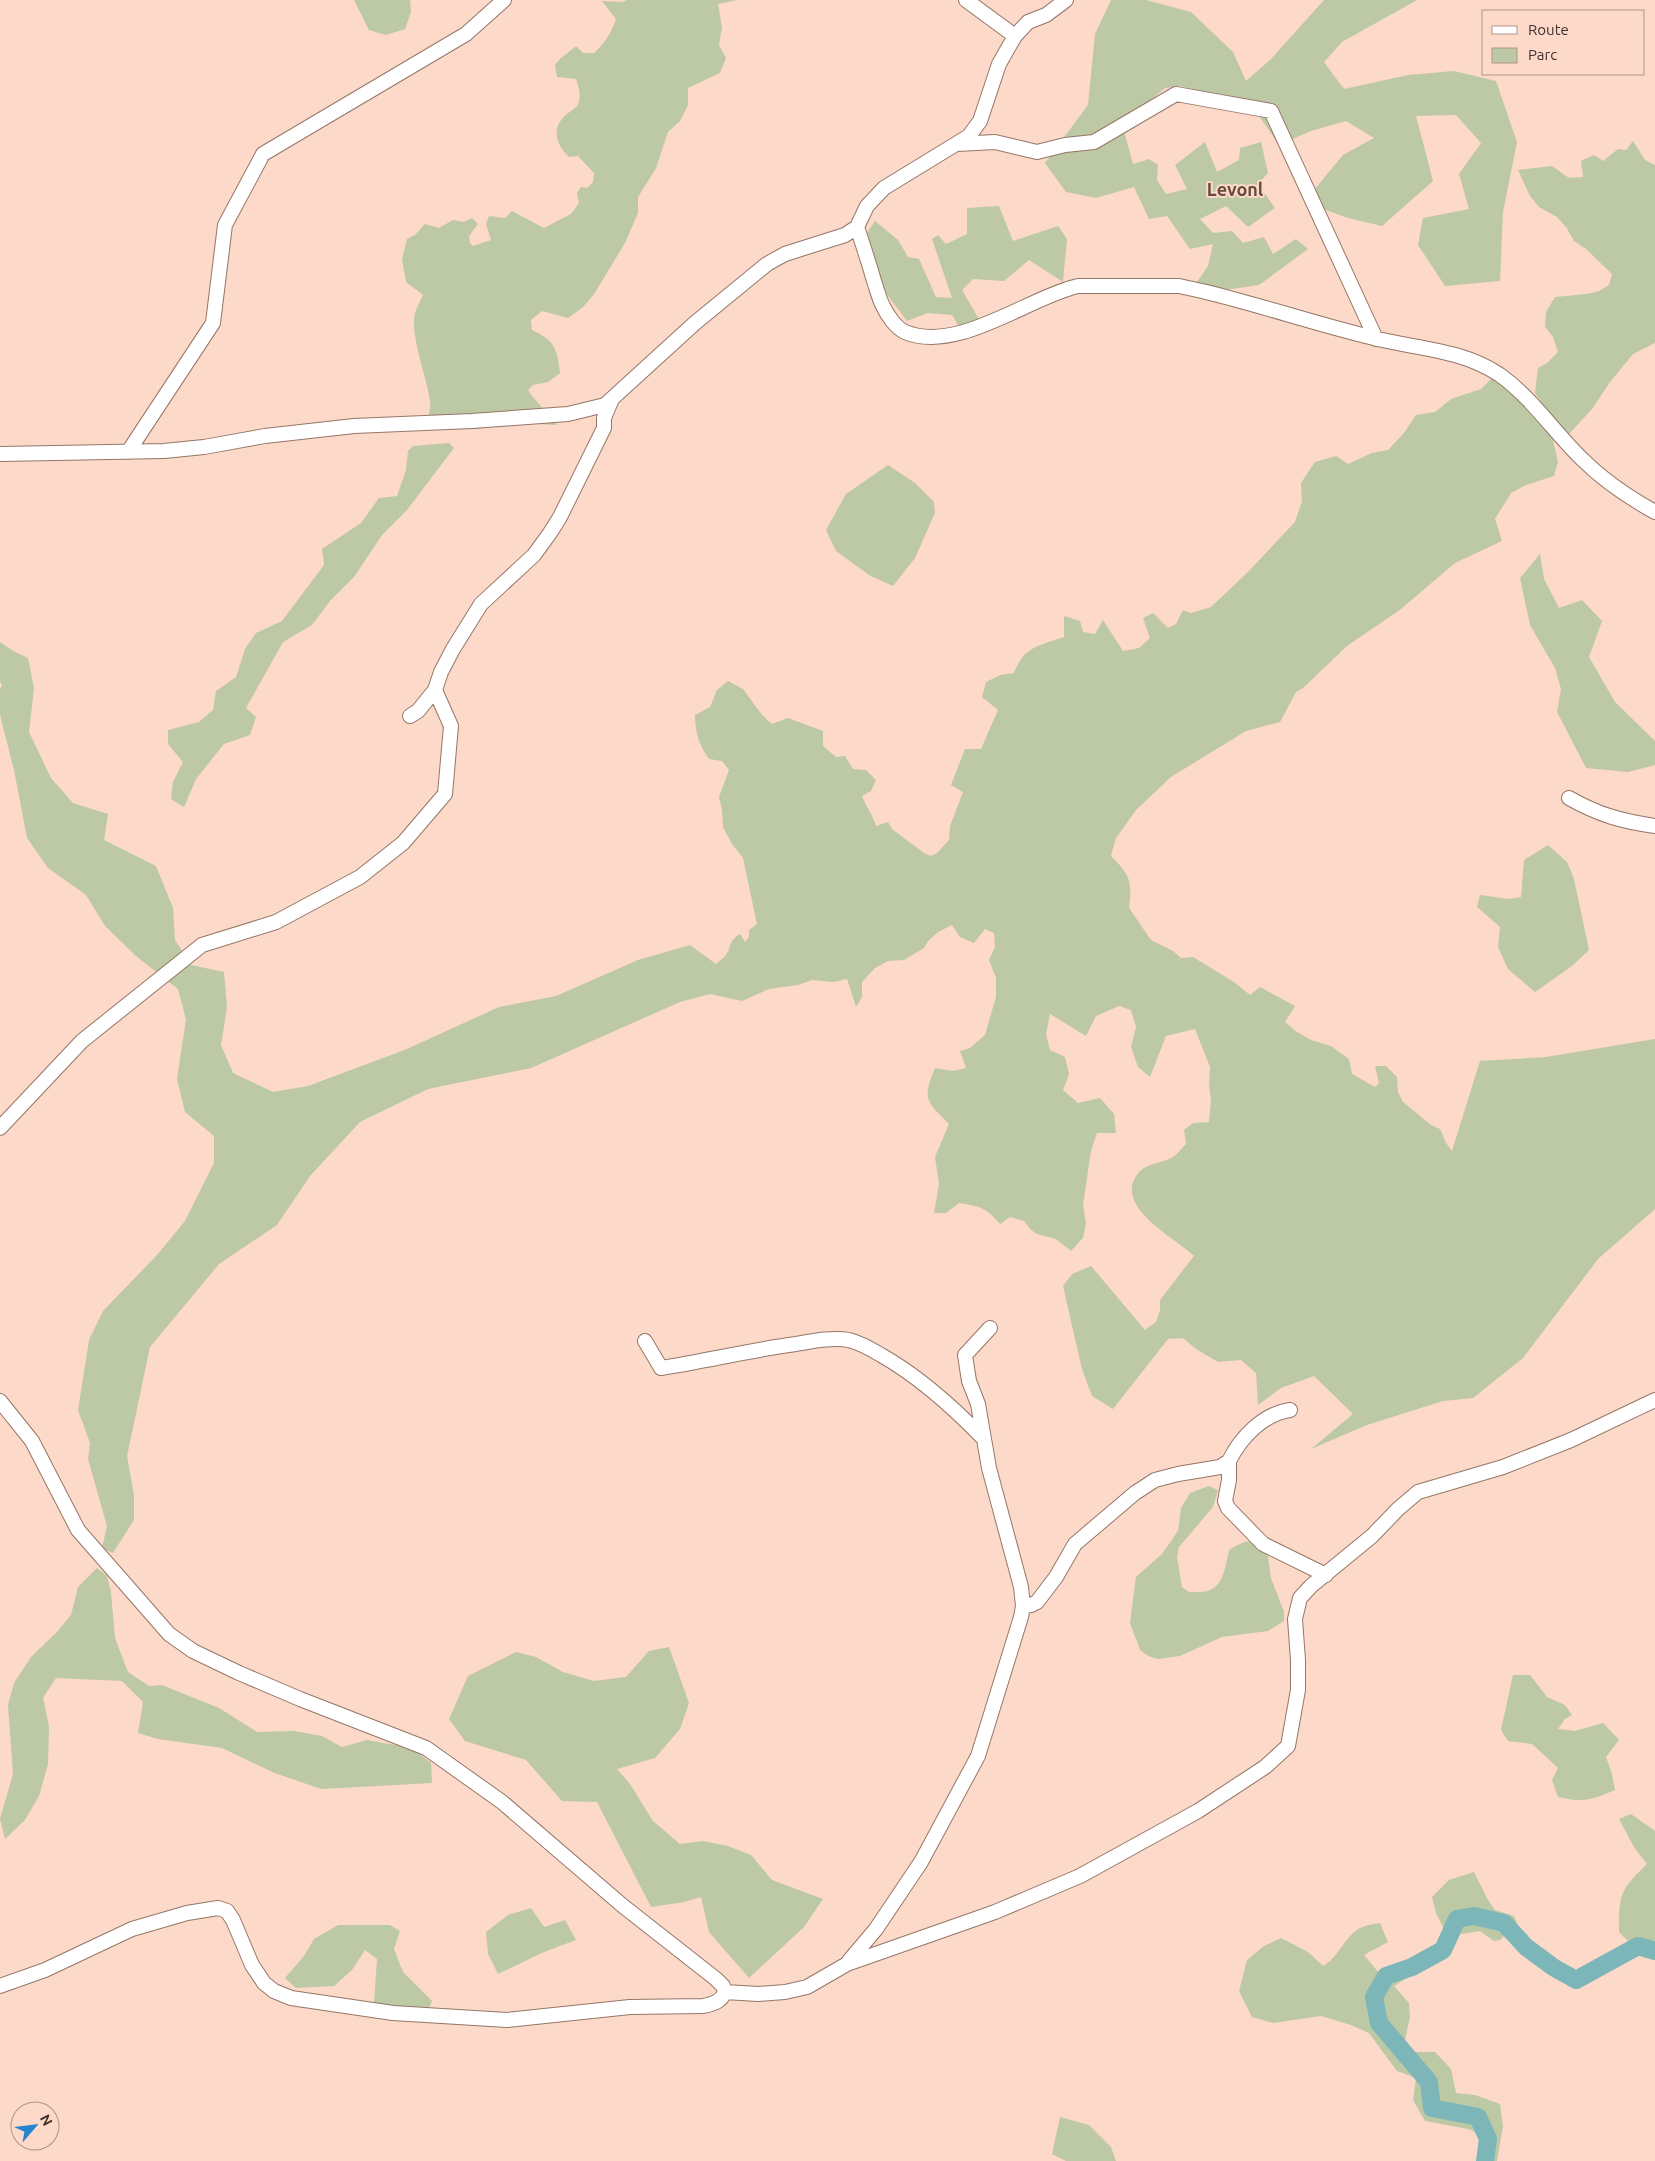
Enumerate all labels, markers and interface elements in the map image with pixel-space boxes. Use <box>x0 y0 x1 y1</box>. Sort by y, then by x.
legend <box>1482 10 1645 75</box>
text: Route <box>1528 21 1569 38</box>
text: Parc <box>1528 46 1557 63</box>
district label: Levonl <box>1207 179 1264 199</box>
north arrow <box>10 2101 60 2151</box>
text: N <box>37 2112 56 2128</box>

